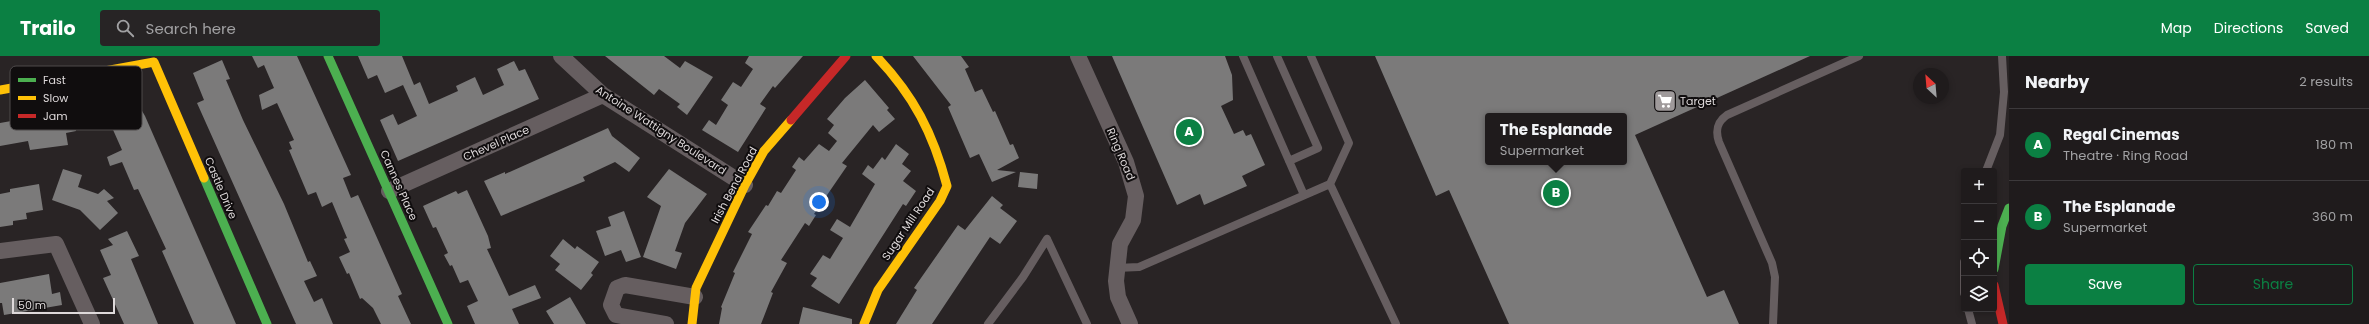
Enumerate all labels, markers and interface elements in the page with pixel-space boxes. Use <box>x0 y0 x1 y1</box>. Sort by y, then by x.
search box <box>100 10 380 46</box>
text: Trailo <box>20 15 76 42</box>
icon: search <box>114 17 136 39</box>
text: Search here <box>146 18 236 39</box>
text: Map <box>2161 18 2192 38</box>
text: Directions <box>2214 18 2283 38</box>
text: Saved <box>2305 18 2349 38</box>
legend <box>10 66 142 130</box>
north arrow <box>1913 68 1949 104</box>
text: Nearby <box>2025 70 2089 94</box>
text: Fast <box>43 72 66 88</box>
text: 2 results <box>2299 72 2353 91</box>
street label: Antoine Wattigny Boulevard <box>592 82 730 178</box>
supermarket icon: Target <box>1652 88 1678 114</box>
text: Slow <box>43 90 68 106</box>
place label: Target <box>1680 93 1716 109</box>
text: Jam <box>43 108 68 124</box>
popup <box>1485 113 1627 165</box>
pin: A <box>1176 117 1202 147</box>
text: The Esplanade <box>1500 119 1612 140</box>
street label: Chevel Place <box>460 121 532 165</box>
text: Regal Cinemas <box>2063 124 2180 145</box>
street label: Ring Road <box>1103 125 1139 183</box>
text: A <box>2033 135 2043 154</box>
text: 180 m <box>2316 135 2353 154</box>
text: Supermarket <box>1500 141 1584 160</box>
street label: Irish Bend Road <box>707 144 761 226</box>
text: Theatre · Ring Road <box>2063 146 2188 165</box>
street label: Cannes Place <box>376 147 422 223</box>
street label: Castle Drive <box>201 155 241 222</box>
map controls <box>1961 168 1997 312</box>
button: + <box>1961 168 1997 204</box>
pin: B <box>1543 178 1569 208</box>
street label: Sugar Mill Road <box>878 184 938 264</box>
your location <box>809 192 829 212</box>
text: The Esplanade <box>2063 196 2175 217</box>
button: − <box>1961 204 1997 240</box>
text: B <box>2034 207 2042 226</box>
text: 360 m <box>2312 207 2353 226</box>
text: Supermarket <box>2063 218 2147 237</box>
button: locate <box>1961 240 1997 276</box>
button: Save <box>2025 264 2185 305</box>
button: Share <box>2193 264 2353 305</box>
button: layers <box>1961 276 1997 312</box>
scale bar <box>12 296 115 315</box>
text: 50 m <box>18 297 46 313</box>

